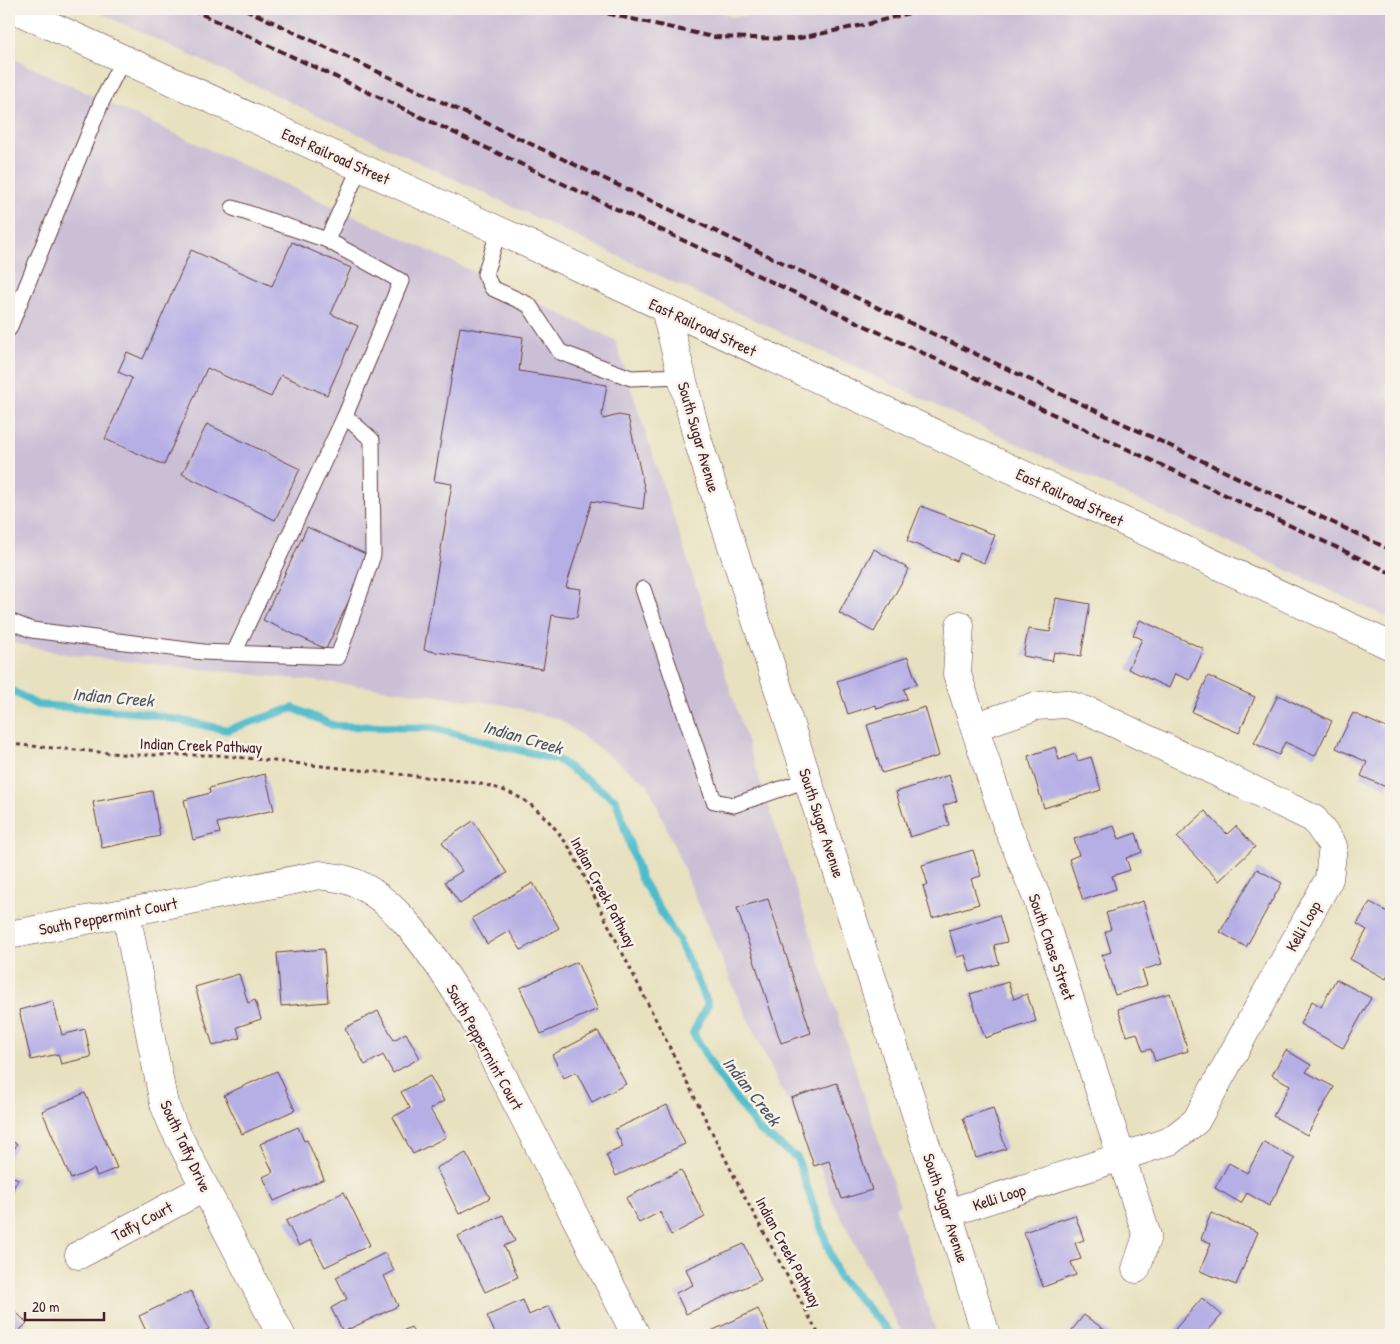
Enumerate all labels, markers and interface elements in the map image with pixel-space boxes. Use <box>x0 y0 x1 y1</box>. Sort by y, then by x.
street label: East Railroad Street <box>278 122 394 190</box>
street label: East Railroad Street <box>646 292 761 362</box>
street label: South Sugar Avenue <box>673 379 725 495</box>
street label: East Railroad Street <box>1013 462 1128 532</box>
water label: Indian Creek <box>71 681 156 713</box>
water label: Indian Creek <box>480 714 567 761</box>
street label: Indian Creek Pathway <box>139 732 263 758</box>
street label: South Sugar Avenue <box>794 766 850 881</box>
street label: Indian Creek Pathway <box>566 833 643 952</box>
street label: South Chase Street <box>1023 891 1081 1004</box>
street label: South Peppermint Court <box>37 892 180 940</box>
street label: Kelli Loop <box>1280 897 1326 955</box>
street label: South Peppermint Court <box>441 980 529 1114</box>
water label: Indian Creek <box>717 1051 788 1132</box>
street label: South Taffy Drive <box>155 1097 217 1196</box>
street label: South Sugar Avenue <box>918 1151 974 1266</box>
street label: Kelli Loop <box>970 1178 1029 1216</box>
street label: Indian Creek Pathway <box>751 1193 828 1312</box>
street label: Taffy Court <box>108 1196 177 1246</box>
scale bar <box>25 1289 104 1321</box>
text: 20 m <box>32 1296 59 1317</box>

